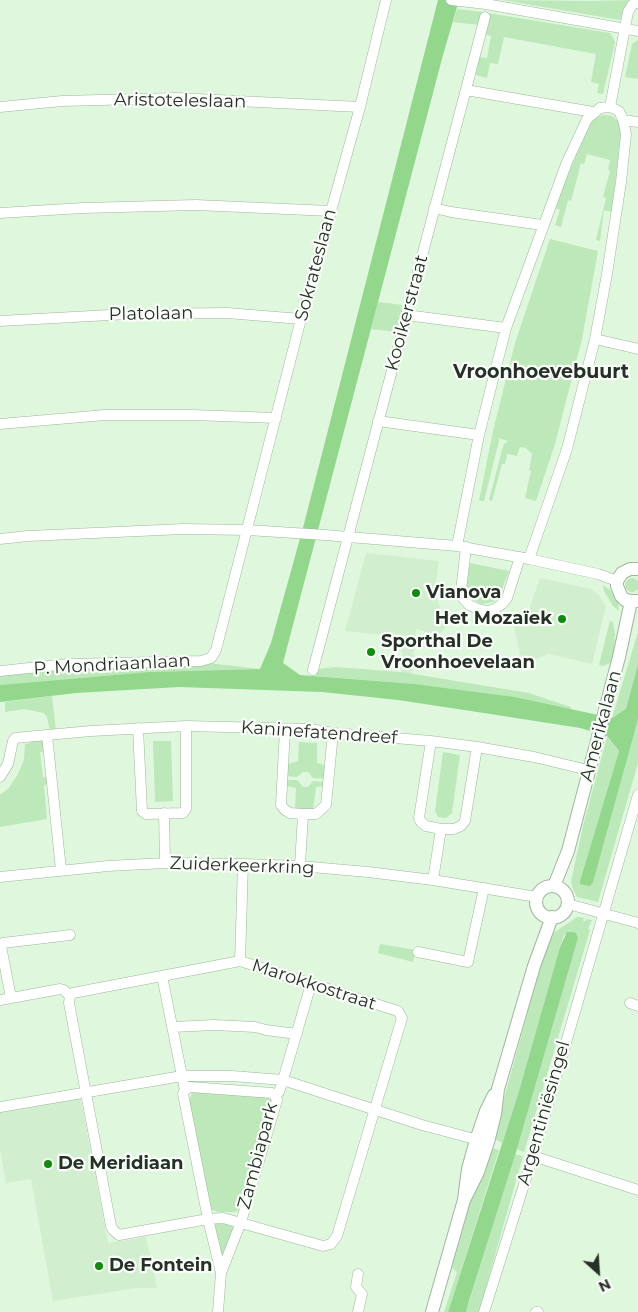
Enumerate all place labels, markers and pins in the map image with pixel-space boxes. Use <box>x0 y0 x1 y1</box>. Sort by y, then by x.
place label: Vianova <box>426 582 501 604</box>
marker: Vianova <box>410 587 422 599</box>
place label: Het Mozaïek <box>435 608 552 630</box>
marker: Het Mozaïek <box>556 613 568 625</box>
place label: Sporthal De Vroonhoevelaan <box>381 631 535 674</box>
marker: Sporthal De Vroonhoevelaan <box>365 646 377 658</box>
place label: De Meridiaan <box>58 1153 184 1175</box>
marker: De Meridiaan <box>42 1158 54 1170</box>
place label: De Fontein <box>109 1255 213 1277</box>
marker: De Fontein <box>93 1260 105 1272</box>

